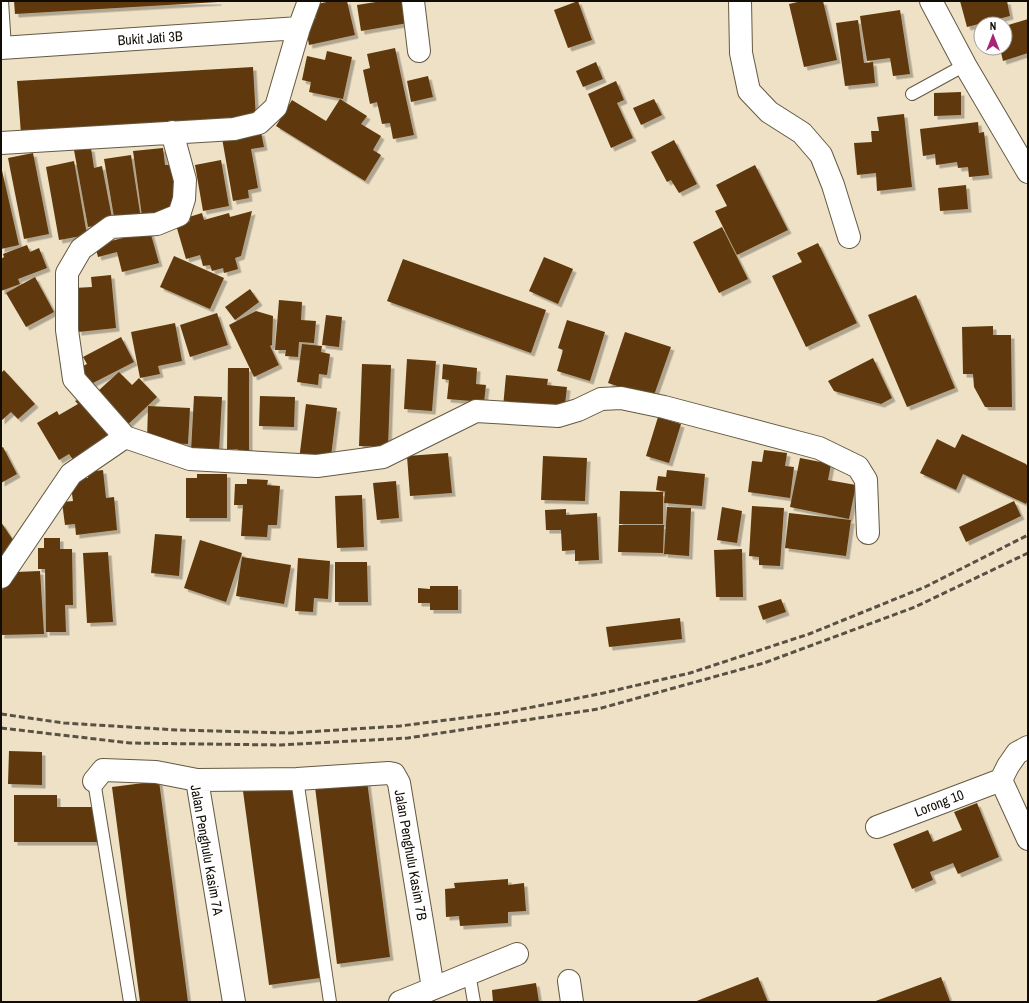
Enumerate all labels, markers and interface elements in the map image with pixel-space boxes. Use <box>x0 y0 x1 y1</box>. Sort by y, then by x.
north arrow <box>973 16 1013 56</box>
text: N <box>990 19 996 33</box>
street label: Bukit Jati 3B <box>117 27 183 49</box>
street label: Jalan Penghulu Kasim 7A <box>187 783 227 917</box>
street label: Lorong 10 <box>912 785 966 821</box>
street label: Jalan Penghulu Kasim 7B <box>391 788 431 922</box>

